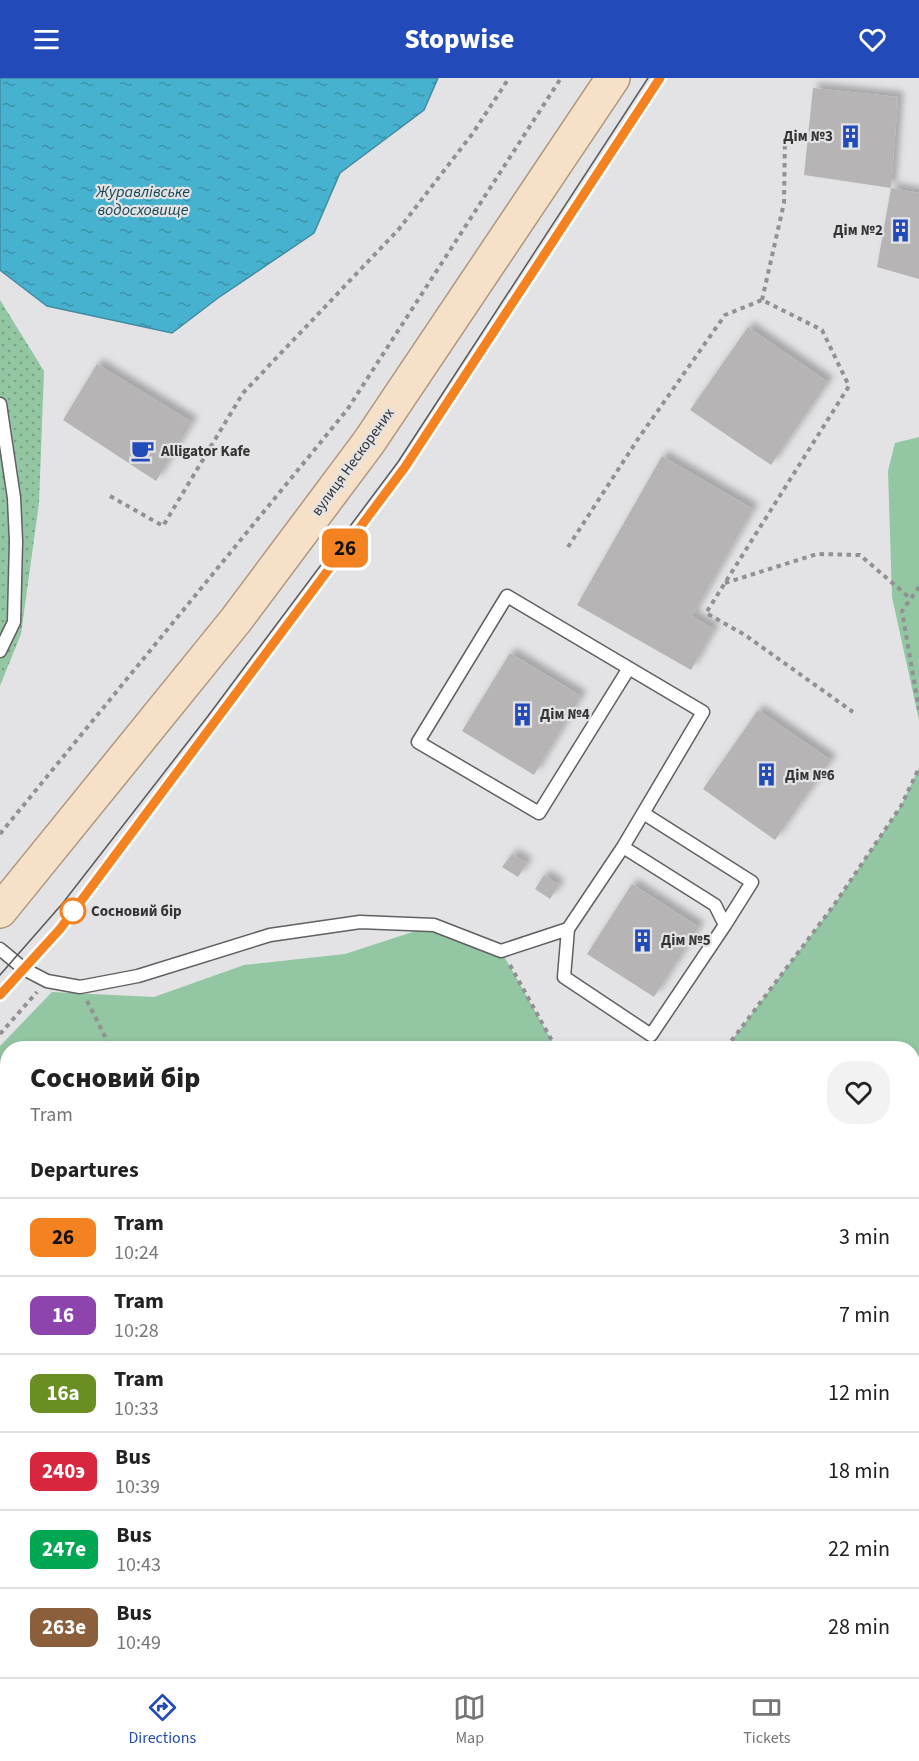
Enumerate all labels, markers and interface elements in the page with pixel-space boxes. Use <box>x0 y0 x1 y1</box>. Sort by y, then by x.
text: Stopwise <box>405 20 514 59</box>
icon: menu <box>30 23 63 56</box>
icon: heart <box>856 23 889 56</box>
building icon: Дім №3 <box>838 123 864 149</box>
place label: Дім №3 <box>783 126 833 147</box>
water label: Журавлівське водосховище <box>95 181 190 221</box>
building icon: Дім №2 <box>888 217 914 243</box>
place label: Дім №2 <box>833 220 883 241</box>
street label: вулиця Нескорених <box>307 404 400 520</box>
cafe icon: Alligator Kafe <box>130 438 156 464</box>
place label: Alligator Kafe <box>160 441 251 462</box>
line badge: 26 <box>318 528 372 568</box>
text: 26 <box>334 533 356 563</box>
building icon: Дім №4 <box>509 701 535 727</box>
place label: Дім №4 <box>540 704 590 725</box>
building icon: Дім №6 <box>754 762 780 788</box>
place label: Дім №6 <box>785 765 835 786</box>
marker: Сосновий бір <box>60 898 86 924</box>
place label: Сосновий бір <box>91 901 182 922</box>
building icon: Дім №5 <box>630 927 656 953</box>
place label: Дім №5 <box>661 930 711 951</box>
text: Сосновий бір <box>30 1058 200 1098</box>
button: heart <box>827 1061 890 1124</box>
text: Tram <box>30 1101 73 1129</box>
text: Departures <box>30 1154 139 1186</box>
text: Tram <box>114 1207 164 1239</box>
text: 3 min <box>839 1221 890 1253</box>
text: 26 <box>52 1222 74 1252</box>
text: 10:24 <box>114 1239 159 1267</box>
text: Tram <box>114 1285 164 1317</box>
text: 7 min <box>839 1299 890 1331</box>
text: 16 <box>52 1300 74 1330</box>
text: 10:28 <box>114 1317 159 1345</box>
text: Tram <box>114 1363 164 1395</box>
text: 12 min <box>828 1377 890 1409</box>
text: 16a <box>46 1378 80 1408</box>
text: 10:33 <box>114 1395 159 1423</box>
text: Bus <box>115 1441 151 1473</box>
text: 18 min <box>828 1455 890 1487</box>
text: 240э <box>42 1456 85 1486</box>
text: 10:39 <box>115 1473 160 1501</box>
text: Bus <box>116 1519 152 1551</box>
text: 22 min <box>828 1533 890 1565</box>
text: 247е <box>42 1534 86 1564</box>
text: 10:43 <box>116 1551 161 1579</box>
text: Bus <box>116 1597 152 1629</box>
text: 28 min <box>828 1611 890 1643</box>
text: 263е <box>42 1612 86 1642</box>
text: 10:49 <box>116 1629 161 1657</box>
tab: Directions <box>129 1691 196 1749</box>
tab: Map <box>453 1691 486 1749</box>
tab: Tickets <box>743 1691 790 1749</box>

